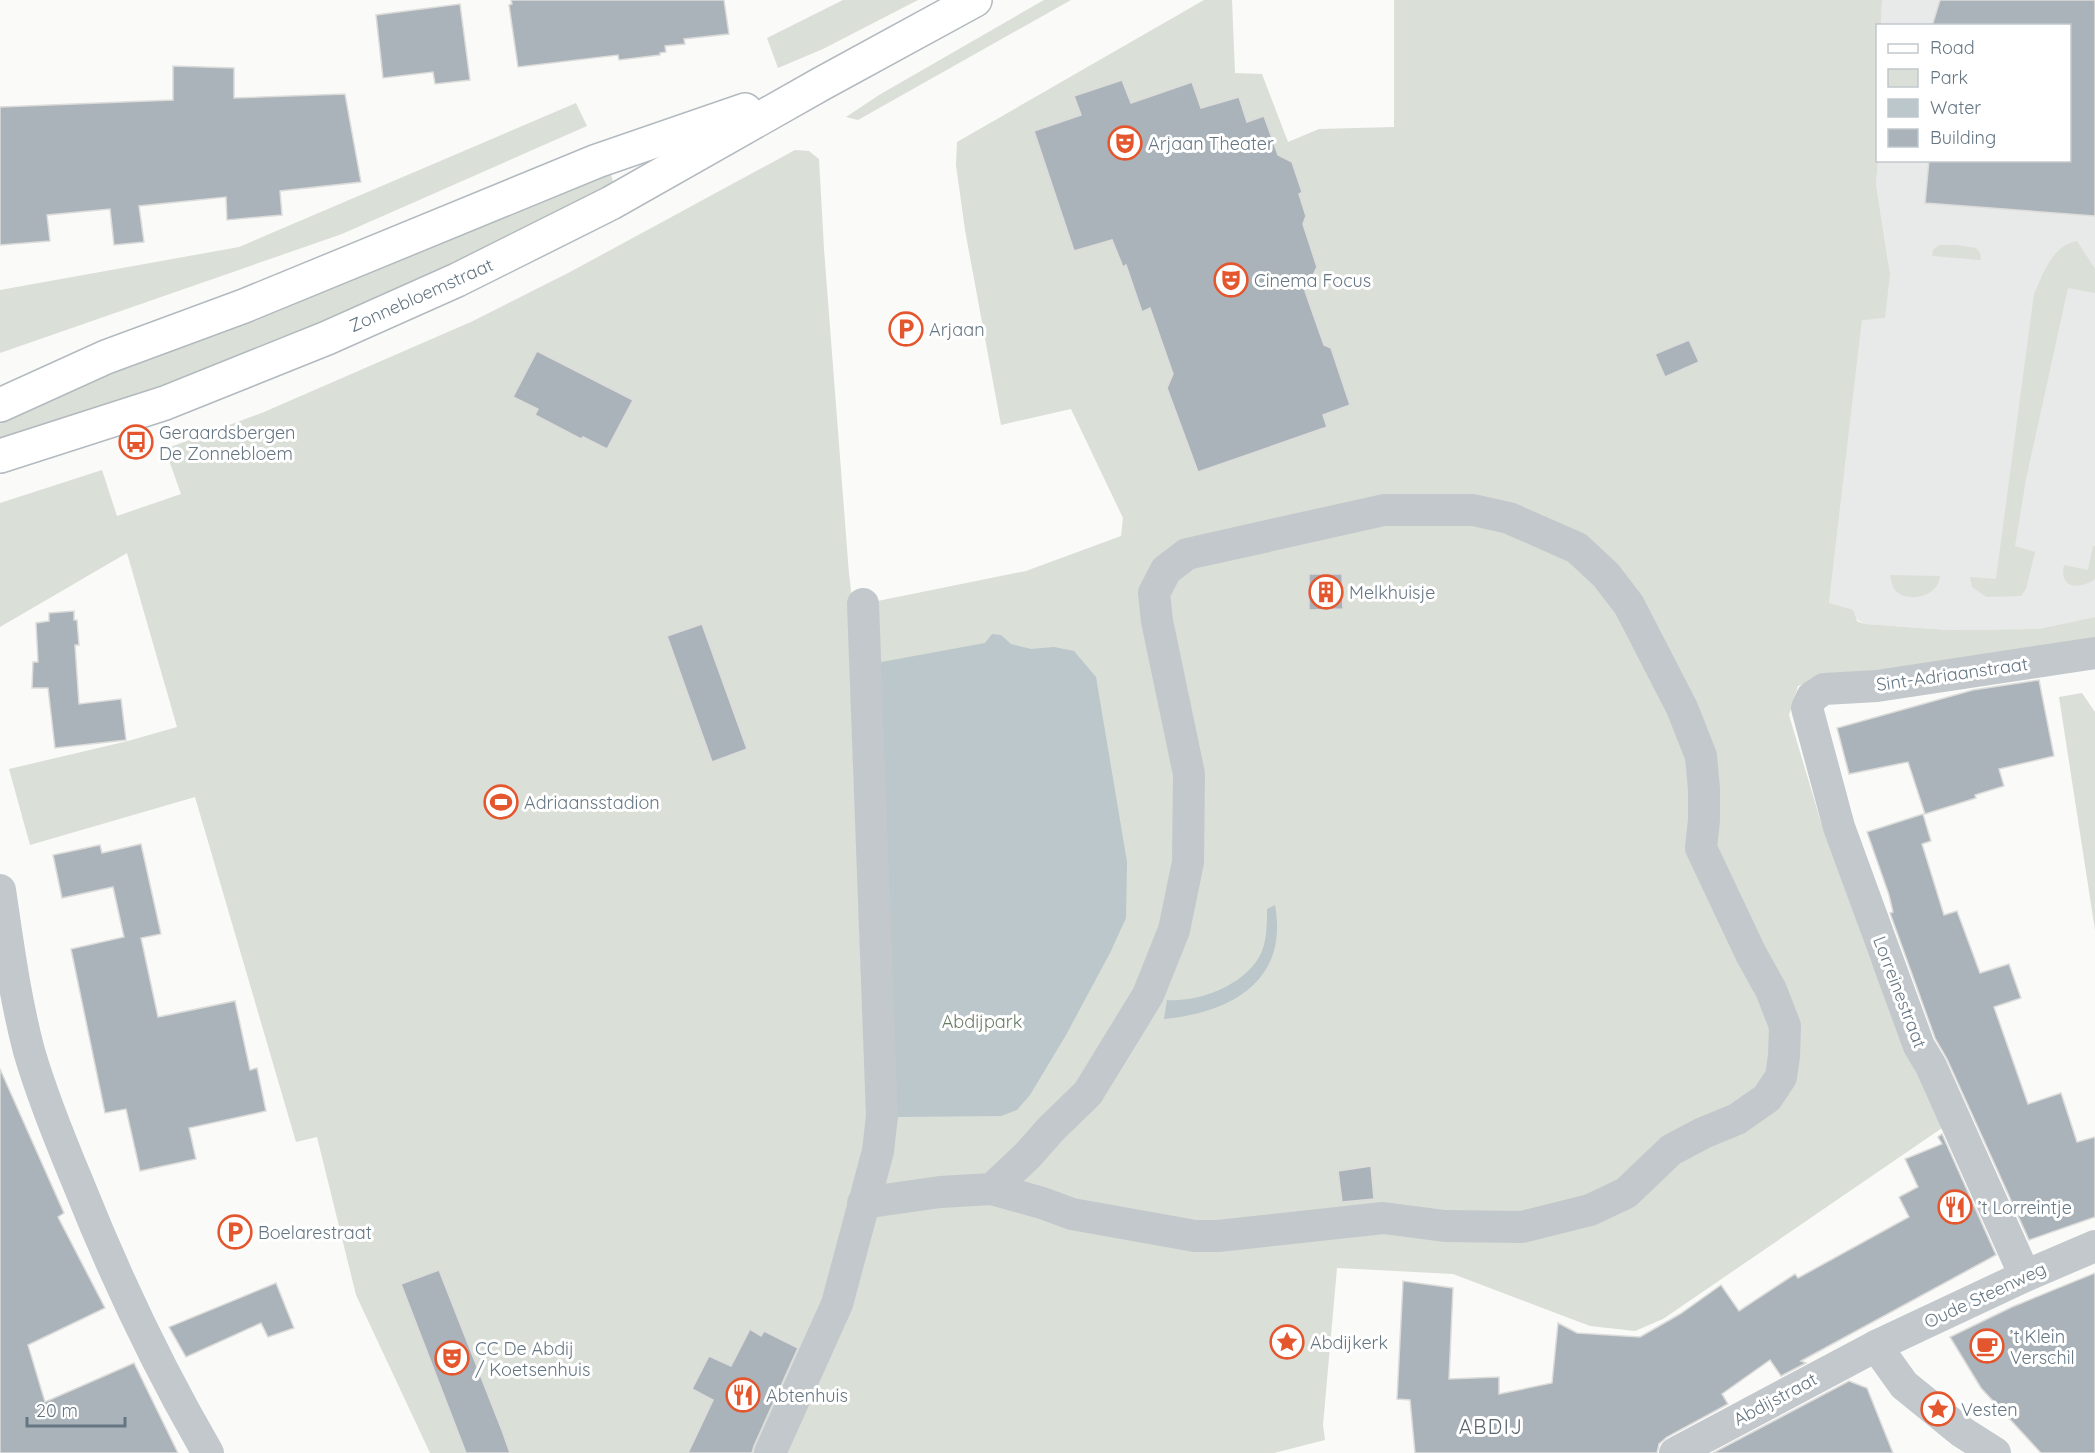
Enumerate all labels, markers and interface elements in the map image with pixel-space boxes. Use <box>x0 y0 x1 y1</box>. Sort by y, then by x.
legend <box>1876 24 2071 162</box>
text: Road <box>1930 36 1975 59</box>
text: Park <box>1930 66 1968 89</box>
text: Water <box>1930 96 1981 119</box>
theatre icon: Arjaan Theater <box>1107 125 1143 161</box>
text: Building <box>1930 126 1996 149</box>
place label: Arjaan Theater <box>1148 132 1274 155</box>
street label: Zonnebloemstraat <box>346 253 496 337</box>
theatre icon: Cinema Focus <box>1213 262 1249 298</box>
place label: Cinema Focus <box>1254 269 1371 292</box>
parking icon: Arjaan <box>888 311 924 347</box>
place label: Arjaan <box>929 318 985 341</box>
place label: Geraardsbergen De Zonnebloem <box>159 421 295 465</box>
bus stop icon: Geraardsbergen De Zonnebloem <box>118 424 154 460</box>
building icon: Melkhuisje <box>1308 574 1344 610</box>
place label: Melkhuisje <box>1349 581 1436 604</box>
street label: Sint-Adriaanstraat <box>1875 652 2029 696</box>
sports icon: Adriaansstadion <box>483 784 519 820</box>
place label: Adriaansstadion <box>524 791 660 814</box>
street label: Lorreinestraat <box>1868 933 1932 1051</box>
park label: Abdijpark <box>942 1010 1022 1033</box>
restaurant icon: ’t Lorreintje <box>1937 1189 1973 1225</box>
place label: ’t Lorreintje <box>1978 1196 2072 1219</box>
parking icon: Boelarestraat <box>217 1214 253 1250</box>
place label: Boelarestraat <box>258 1221 372 1244</box>
street label: Oude Steenweg <box>1920 1257 2050 1333</box>
place icon: Abdijkerk <box>1269 1324 1305 1360</box>
place label: ’t Klein Verschil <box>2010 1325 2075 1369</box>
cafe icon: ’t Klein Verschil <box>1969 1328 2005 1364</box>
place label: Abdijkerk <box>1310 1331 1388 1354</box>
place label: CC De Abdij / Koetsenhuis <box>475 1337 590 1381</box>
theatre icon: CC De Abdij / Koetsenhuis <box>434 1340 470 1376</box>
street label: Abdijstraat <box>1729 1367 1821 1431</box>
restaurant icon: Abtenhuis <box>725 1377 761 1413</box>
place label: Abtenhuis <box>766 1384 848 1407</box>
scale bar <box>27 1390 124 1428</box>
place icon: Vesten <box>1920 1391 1956 1427</box>
place label: Vesten <box>1961 1398 2018 1421</box>
text: 20 m <box>36 1399 78 1422</box>
district label: ABDIJ <box>1459 1414 1523 1439</box>

